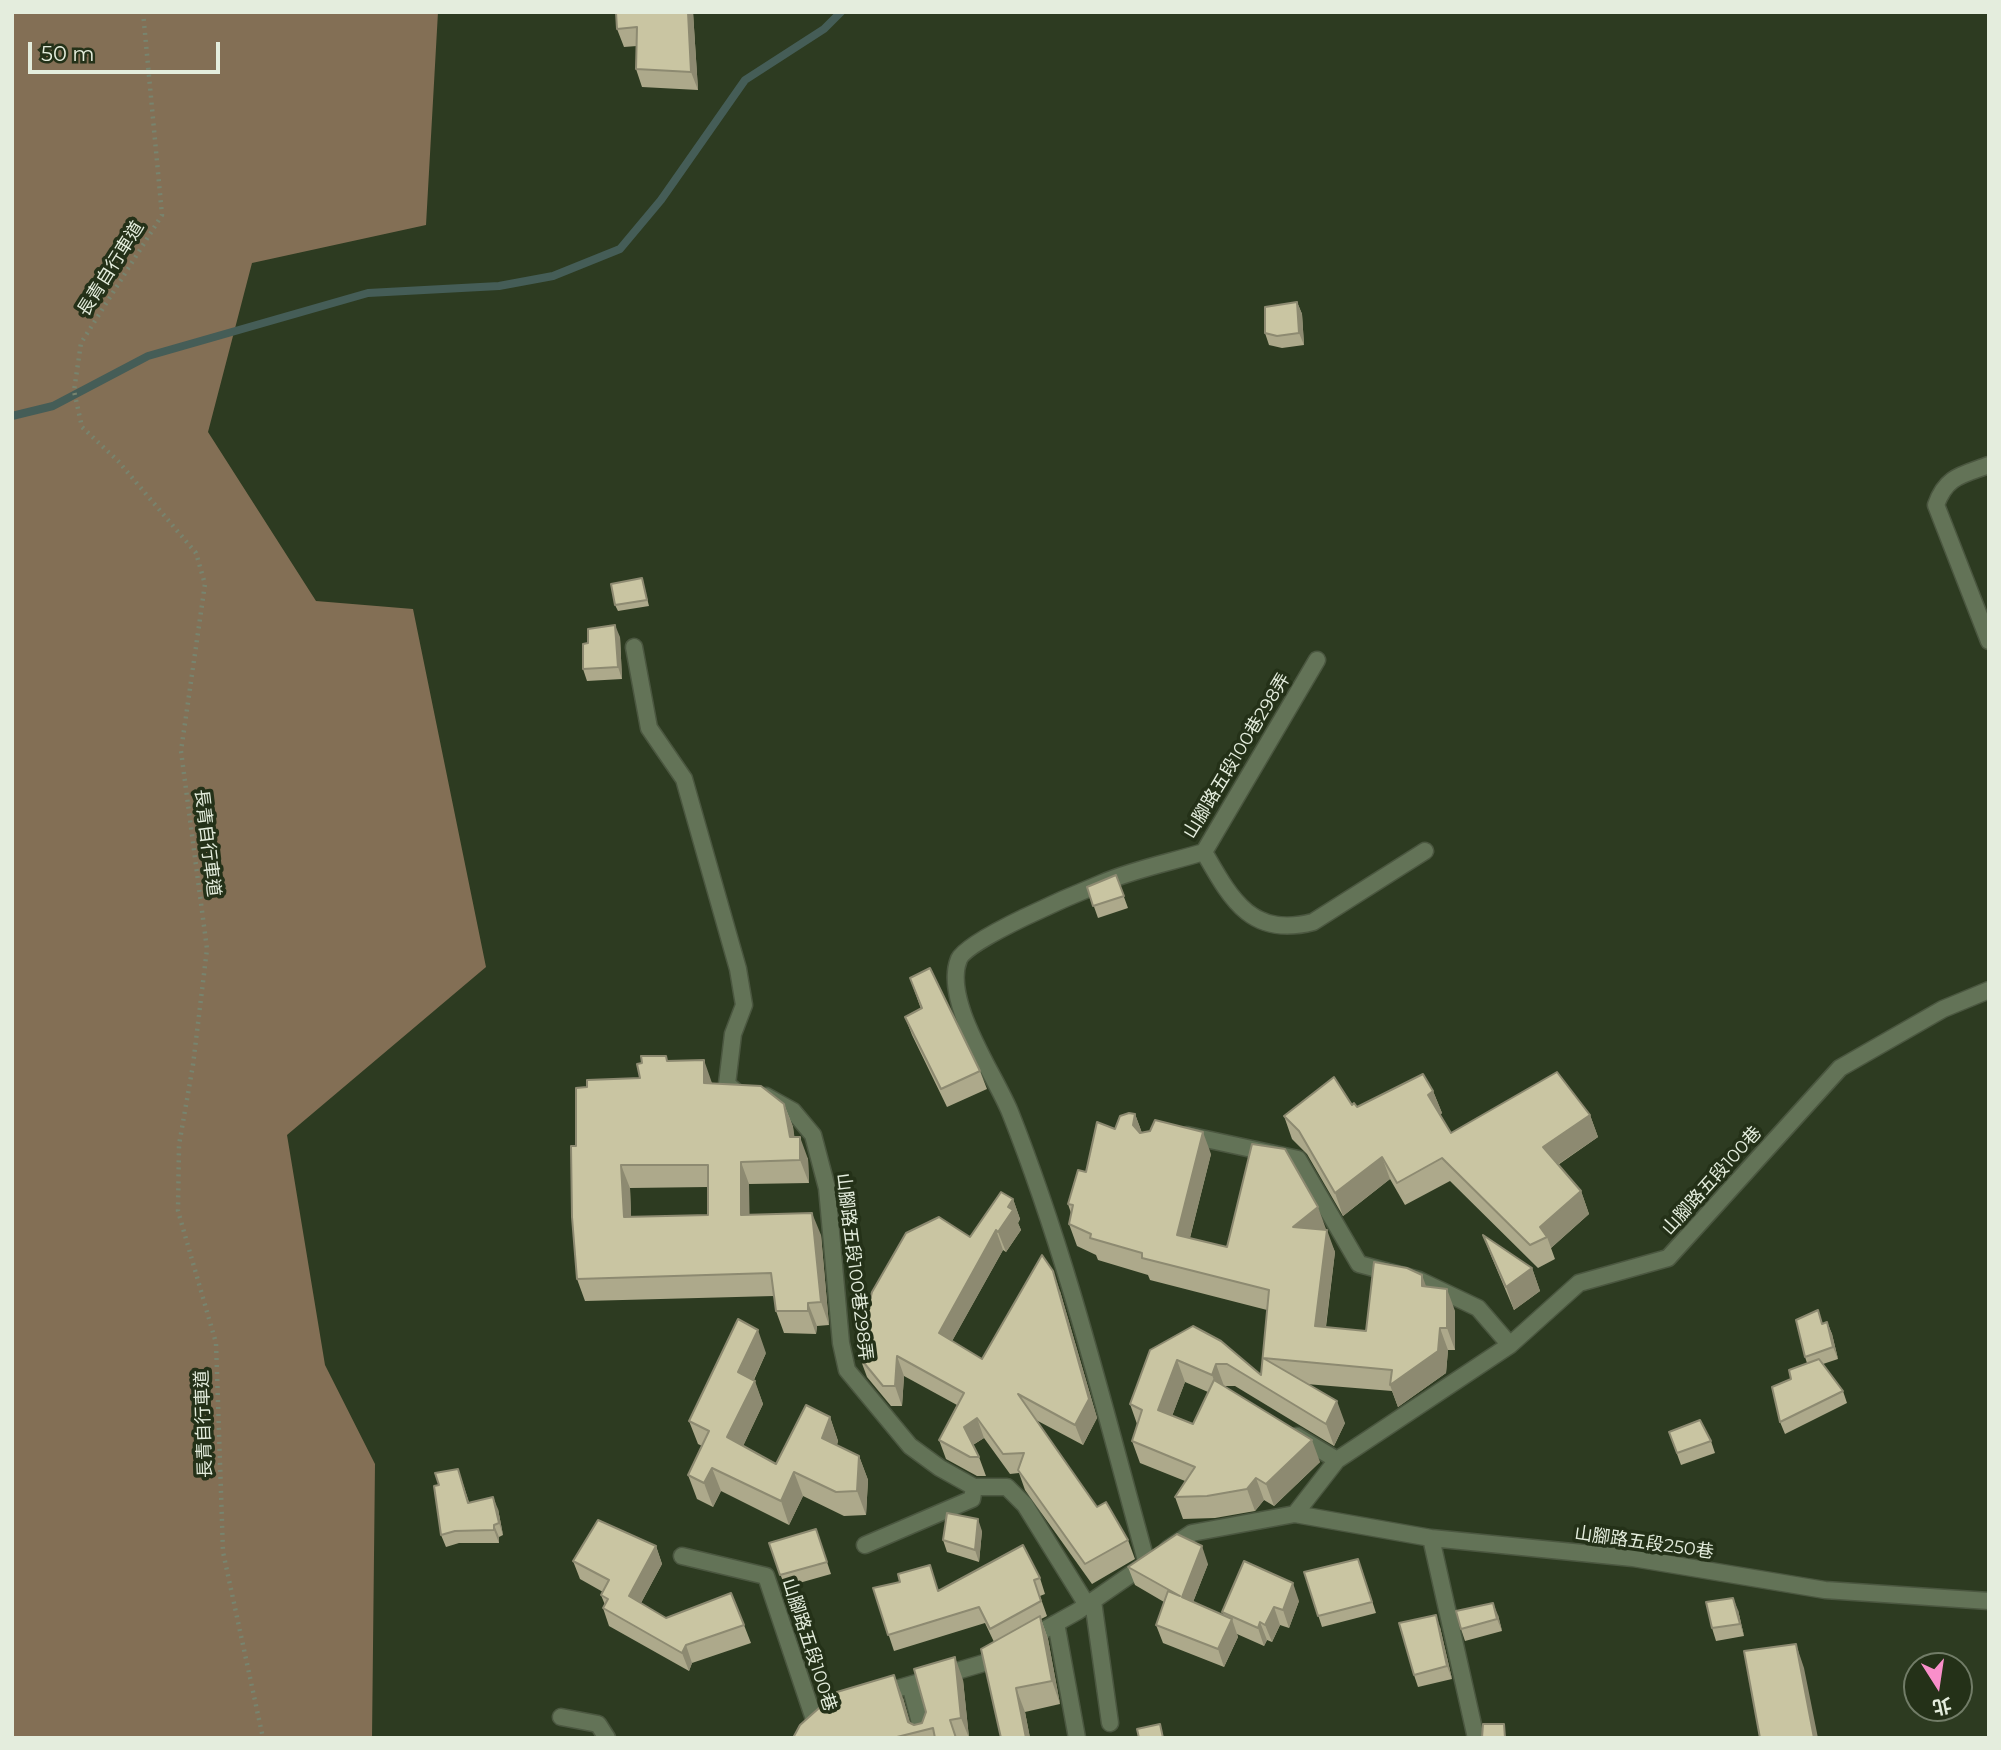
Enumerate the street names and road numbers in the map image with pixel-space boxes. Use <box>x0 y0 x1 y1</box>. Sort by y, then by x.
street label: 長青自行車道 <box>73 217 149 321</box>
street label: 山腳路五段100巷298弄 <box>1179 669 1295 843</box>
street label: 長青自行車道 <box>190 788 224 898</box>
street label: 山腳路五段100巷 <box>1658 1122 1766 1240</box>
street label: 山腳路五段100巷298弄 <box>832 1172 876 1362</box>
street label: 長青自行車道 <box>191 1370 217 1478</box>
street label: 山腳路五段250巷 <box>1573 1523 1715 1563</box>
street label: 山腳路五段100巷 <box>777 1576 841 1714</box>

